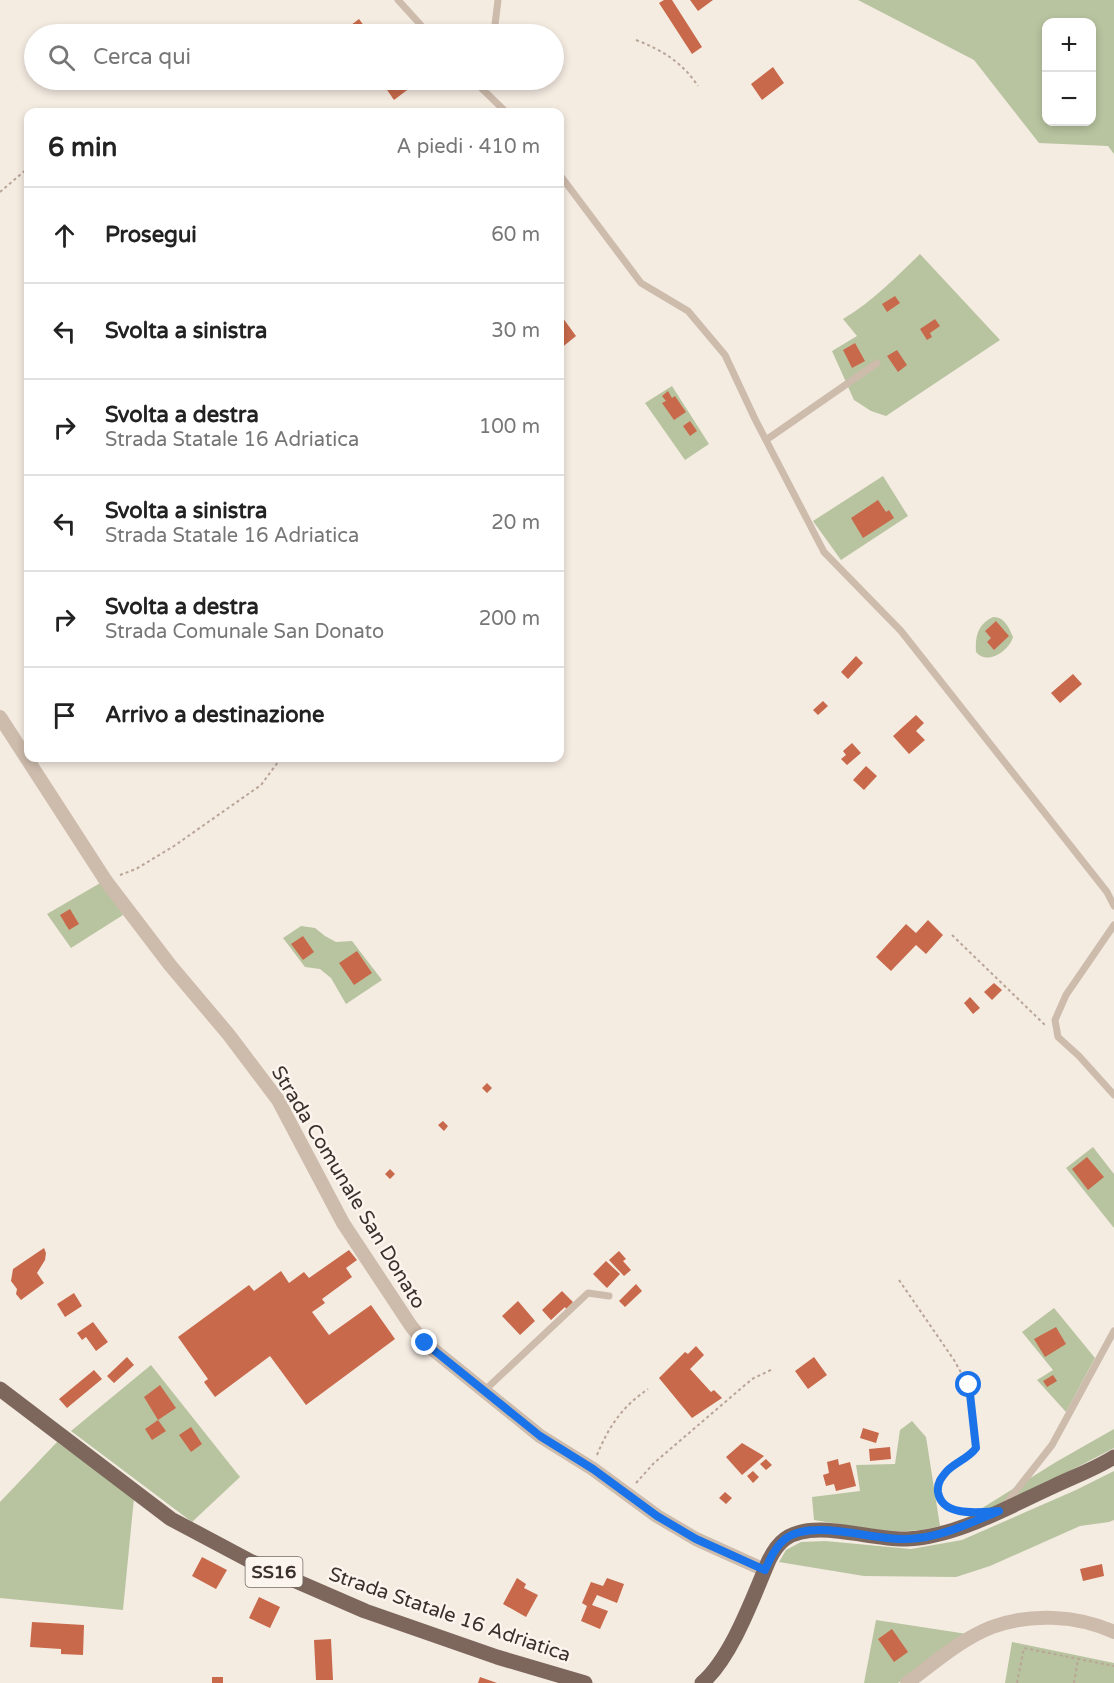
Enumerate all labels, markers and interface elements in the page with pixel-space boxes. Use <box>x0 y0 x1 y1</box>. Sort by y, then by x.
map controls <box>1042 18 1096 126</box>
button: + <box>1042 18 1096 72</box>
search box <box>24 24 564 90</box>
icon: search <box>45 41 78 74</box>
text: Cerca qui <box>93 44 191 70</box>
button: − <box>1042 72 1096 126</box>
text: 6 min <box>48 132 117 163</box>
text: A piedi · 410 m <box>397 135 540 159</box>
icon: ahead <box>48 219 81 252</box>
text: Prosegui <box>105 222 197 248</box>
text: 60 m <box>491 223 540 247</box>
icon: left <box>48 315 81 348</box>
text: Svolta a sinistra <box>105 318 267 344</box>
text: 30 m <box>491 319 540 343</box>
text: Svolta a destra <box>105 402 259 428</box>
icon: right <box>48 411 81 444</box>
text: 100 m <box>479 415 540 439</box>
text: Strada Statale 16 Adriatica <box>105 428 359 452</box>
text: Svolta a sinistra <box>105 498 267 524</box>
icon: left <box>48 507 81 540</box>
text: 20 m <box>491 511 540 535</box>
text: Strada Statale 16 Adriatica <box>105 524 359 548</box>
text: Svolta a destra <box>105 594 259 620</box>
icon: right <box>48 603 81 636</box>
text: 200 m <box>479 607 540 631</box>
text: Strada Comunale San Donato <box>105 620 384 644</box>
icon: arrive <box>48 699 81 732</box>
text: Arrivo a destinazione <box>105 702 324 728</box>
street label: Strada Comunale San Donato <box>266 1062 430 1313</box>
route end <box>411 1329 437 1355</box>
route start <box>955 1371 981 1397</box>
road number: SS16 <box>246 1557 302 1587</box>
street label: Strada Statale 16 Adriatica <box>326 1562 574 1668</box>

